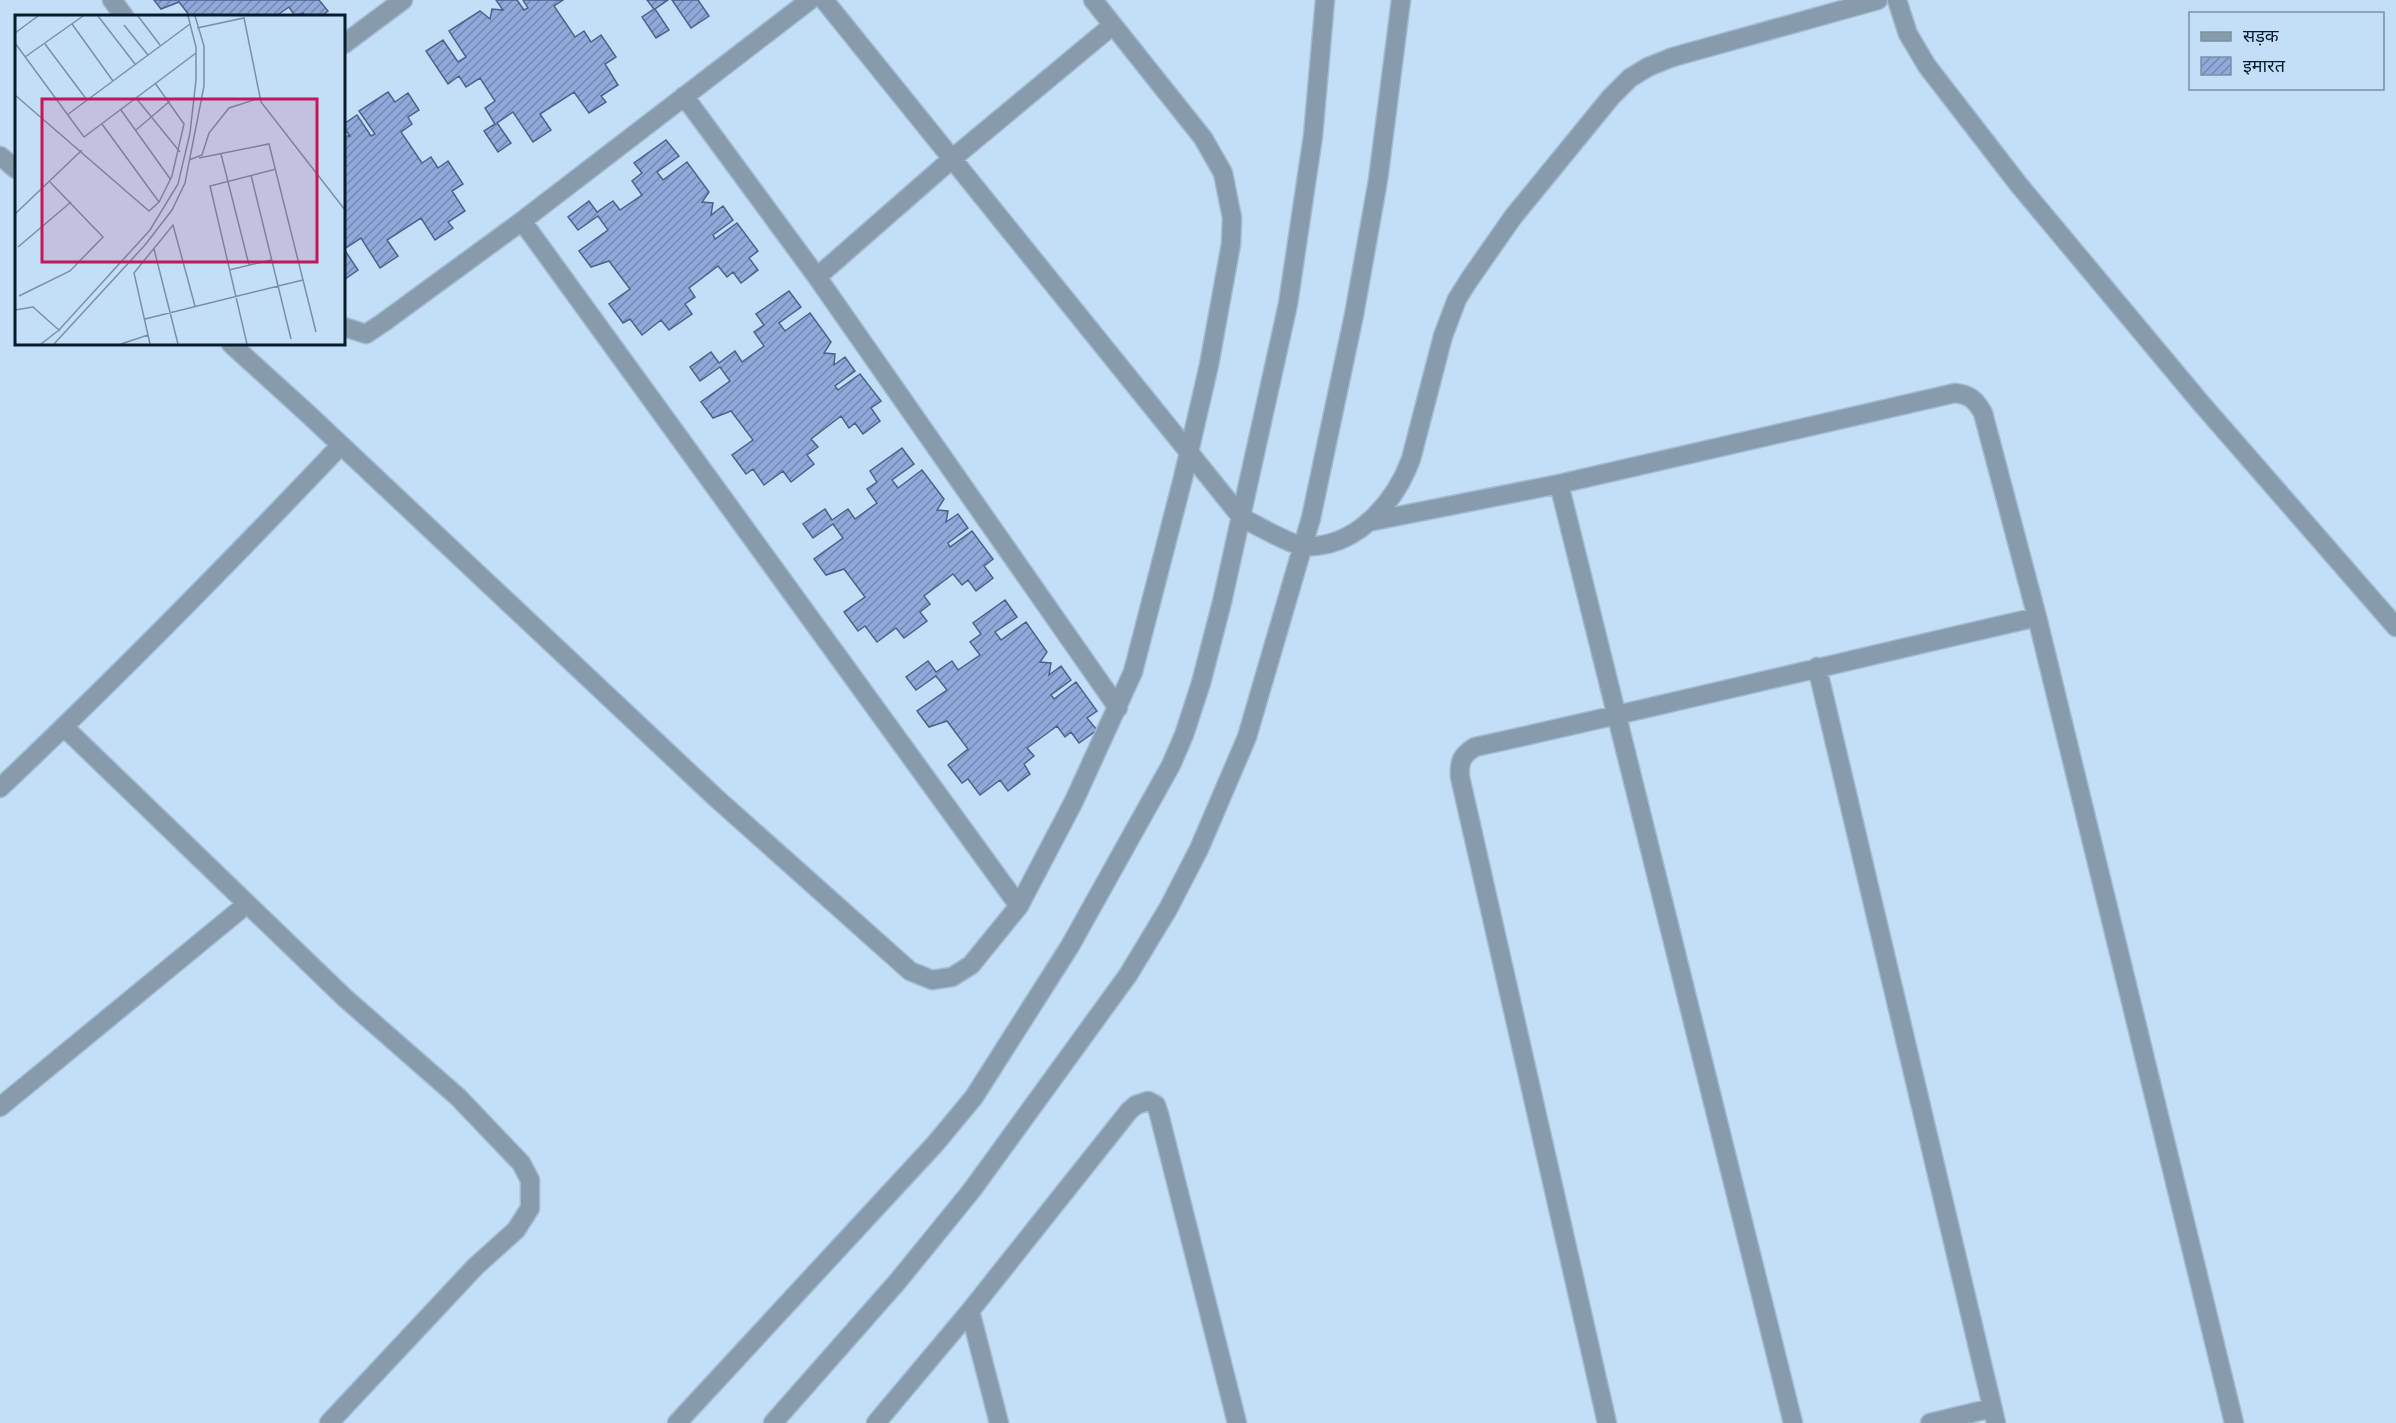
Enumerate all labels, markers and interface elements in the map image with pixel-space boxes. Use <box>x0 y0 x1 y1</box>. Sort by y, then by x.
legend <box>2189 12 2384 90</box>
inset map <box>15 15 345 345</box>
text: सड़क <box>2243 23 2280 47</box>
text: इमारत <box>2243 53 2286 77</box>

